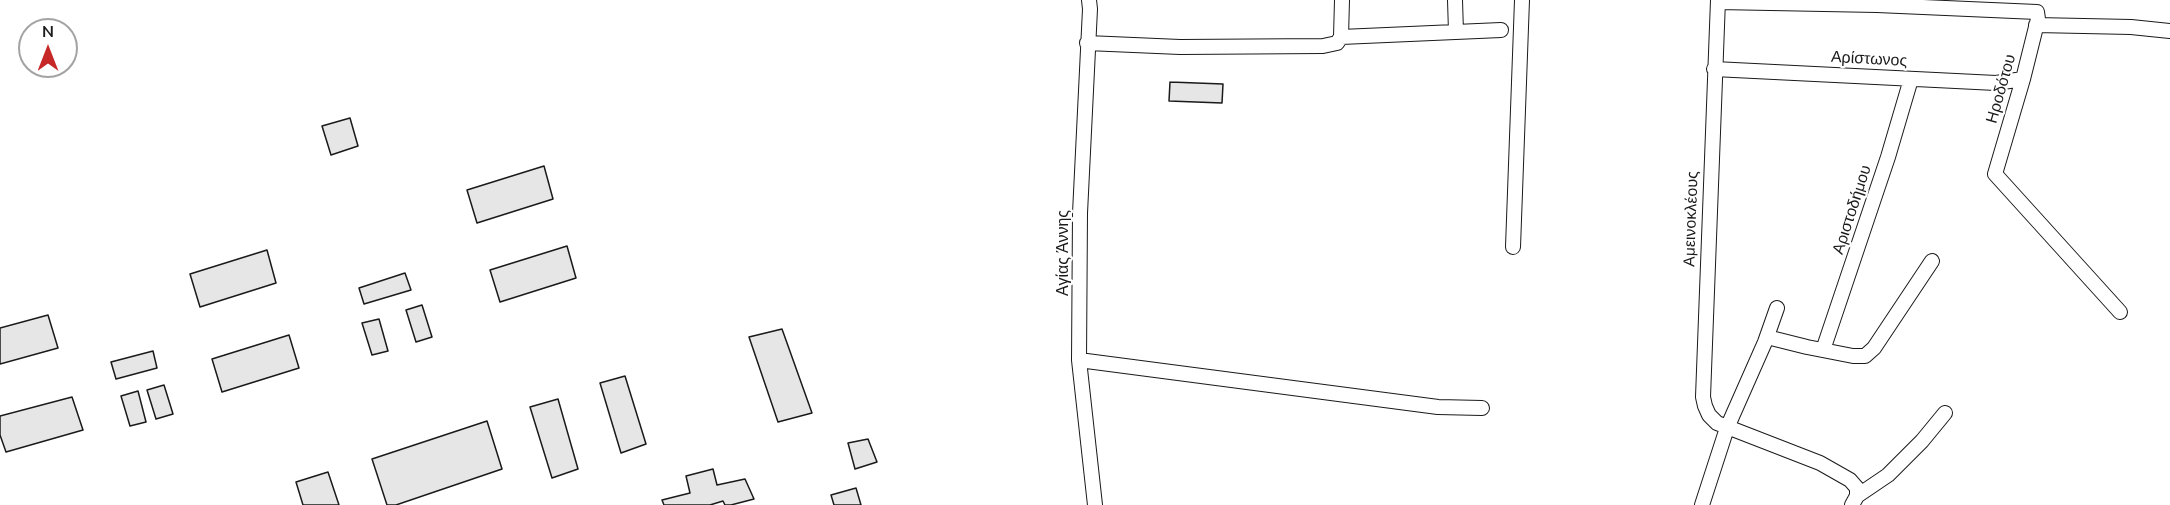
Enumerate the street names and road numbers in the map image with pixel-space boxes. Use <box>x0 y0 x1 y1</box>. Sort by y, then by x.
street label: Αρίστωνος <box>1830 48 1908 72</box>
street label: Ηροδότου <box>1983 52 2021 126</box>
street label: Αριστοδήμου <box>1830 163 1876 257</box>
street label: Αμεινοκλέους <box>1681 171 1703 267</box>
street label: Αγίας Άννης <box>1054 210 1074 296</box>

